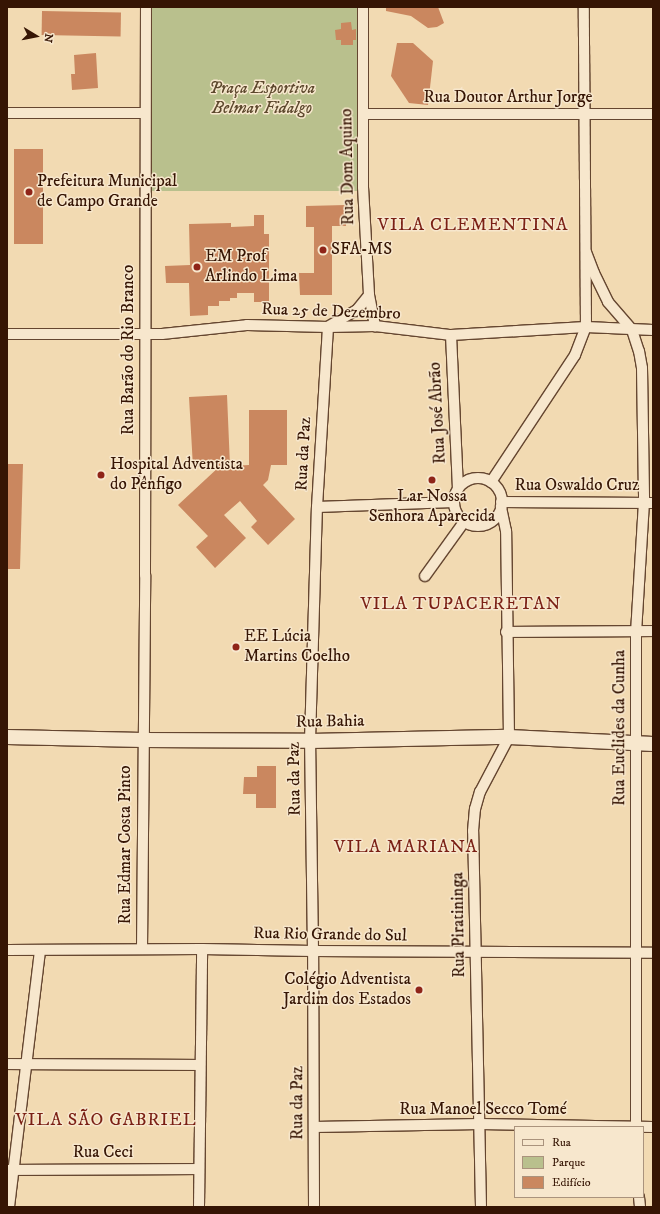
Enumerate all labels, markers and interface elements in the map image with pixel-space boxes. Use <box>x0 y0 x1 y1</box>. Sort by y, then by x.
north arrow <box>16 16 56 56</box>
text: N <box>40 32 55 44</box>
park label: Praça Esportiva Belmar Fidalgo <box>209 79 315 119</box>
street label: Rua Doutor Arthur Jorge <box>423 88 593 108</box>
street label: Rua Dom Aquino <box>337 109 359 225</box>
place label: Prefeitura Municipal de Campo Grande <box>37 172 177 212</box>
marker: Prefeitura Municipal de Campo Grande <box>24 187 34 197</box>
district label: VILA CLEMENTINA <box>378 214 568 236</box>
place label: SFA-MS <box>331 240 392 260</box>
marker: SFA-MS <box>318 245 328 255</box>
place label: EM Prof Arlindo Lima <box>205 247 297 287</box>
marker: EM Prof Arlindo Lima <box>192 262 202 272</box>
street label: Rua Barão do Rio Branco <box>119 265 139 435</box>
street label: Rua 25 de Dezembro <box>261 299 401 325</box>
street label: Rua José Abrão <box>425 362 451 464</box>
street label: Rua da Paz <box>292 416 316 492</box>
place label: Hospital Adventista do Pênfigo <box>110 455 243 495</box>
marker: Hospital Adventista do Pênfigo <box>95 469 107 481</box>
marker: Lar Nossa Senhora Aparecida <box>427 475 437 485</box>
street label: Rua Oswaldo Cruz <box>515 476 639 496</box>
place label: Lar Nossa Senhora Aparecida <box>369 487 495 527</box>
district label: VILA TUPACERETAN <box>360 593 562 615</box>
place label: EE Lúcia Martins Coelho <box>244 627 350 667</box>
marker: EE Lúcia Martins Coelho <box>231 642 241 652</box>
street label: Rua Euclides da Cunha <box>610 650 630 806</box>
street label: Rua Bahia <box>295 711 365 733</box>
street label: Rua da Paz <box>284 742 306 816</box>
street label: Rua Edmar Costa Pinto <box>116 765 136 925</box>
district label: VILA MARIANA <box>334 836 478 858</box>
street label: Rua Piratininga <box>448 872 470 978</box>
street label: Rua Rio Grande do Sul <box>253 923 407 947</box>
place label: Colégio Adventista Jardim dos Estados <box>283 970 411 1010</box>
marker: Colégio Adventista Jardim dos Estados <box>414 985 424 995</box>
street label: Rua da Paz <box>288 1066 308 1140</box>
street label: Rua Manoel Secco Tomé <box>399 1100 567 1120</box>
district label: VILA SÃO GABRIEL <box>15 1109 197 1131</box>
legend <box>514 1126 644 1198</box>
text: Rua <box>552 1135 571 1150</box>
street label: Rua Ceci <box>73 1143 133 1163</box>
text: Parque <box>552 1155 585 1170</box>
text: Edifício <box>552 1175 591 1190</box>

